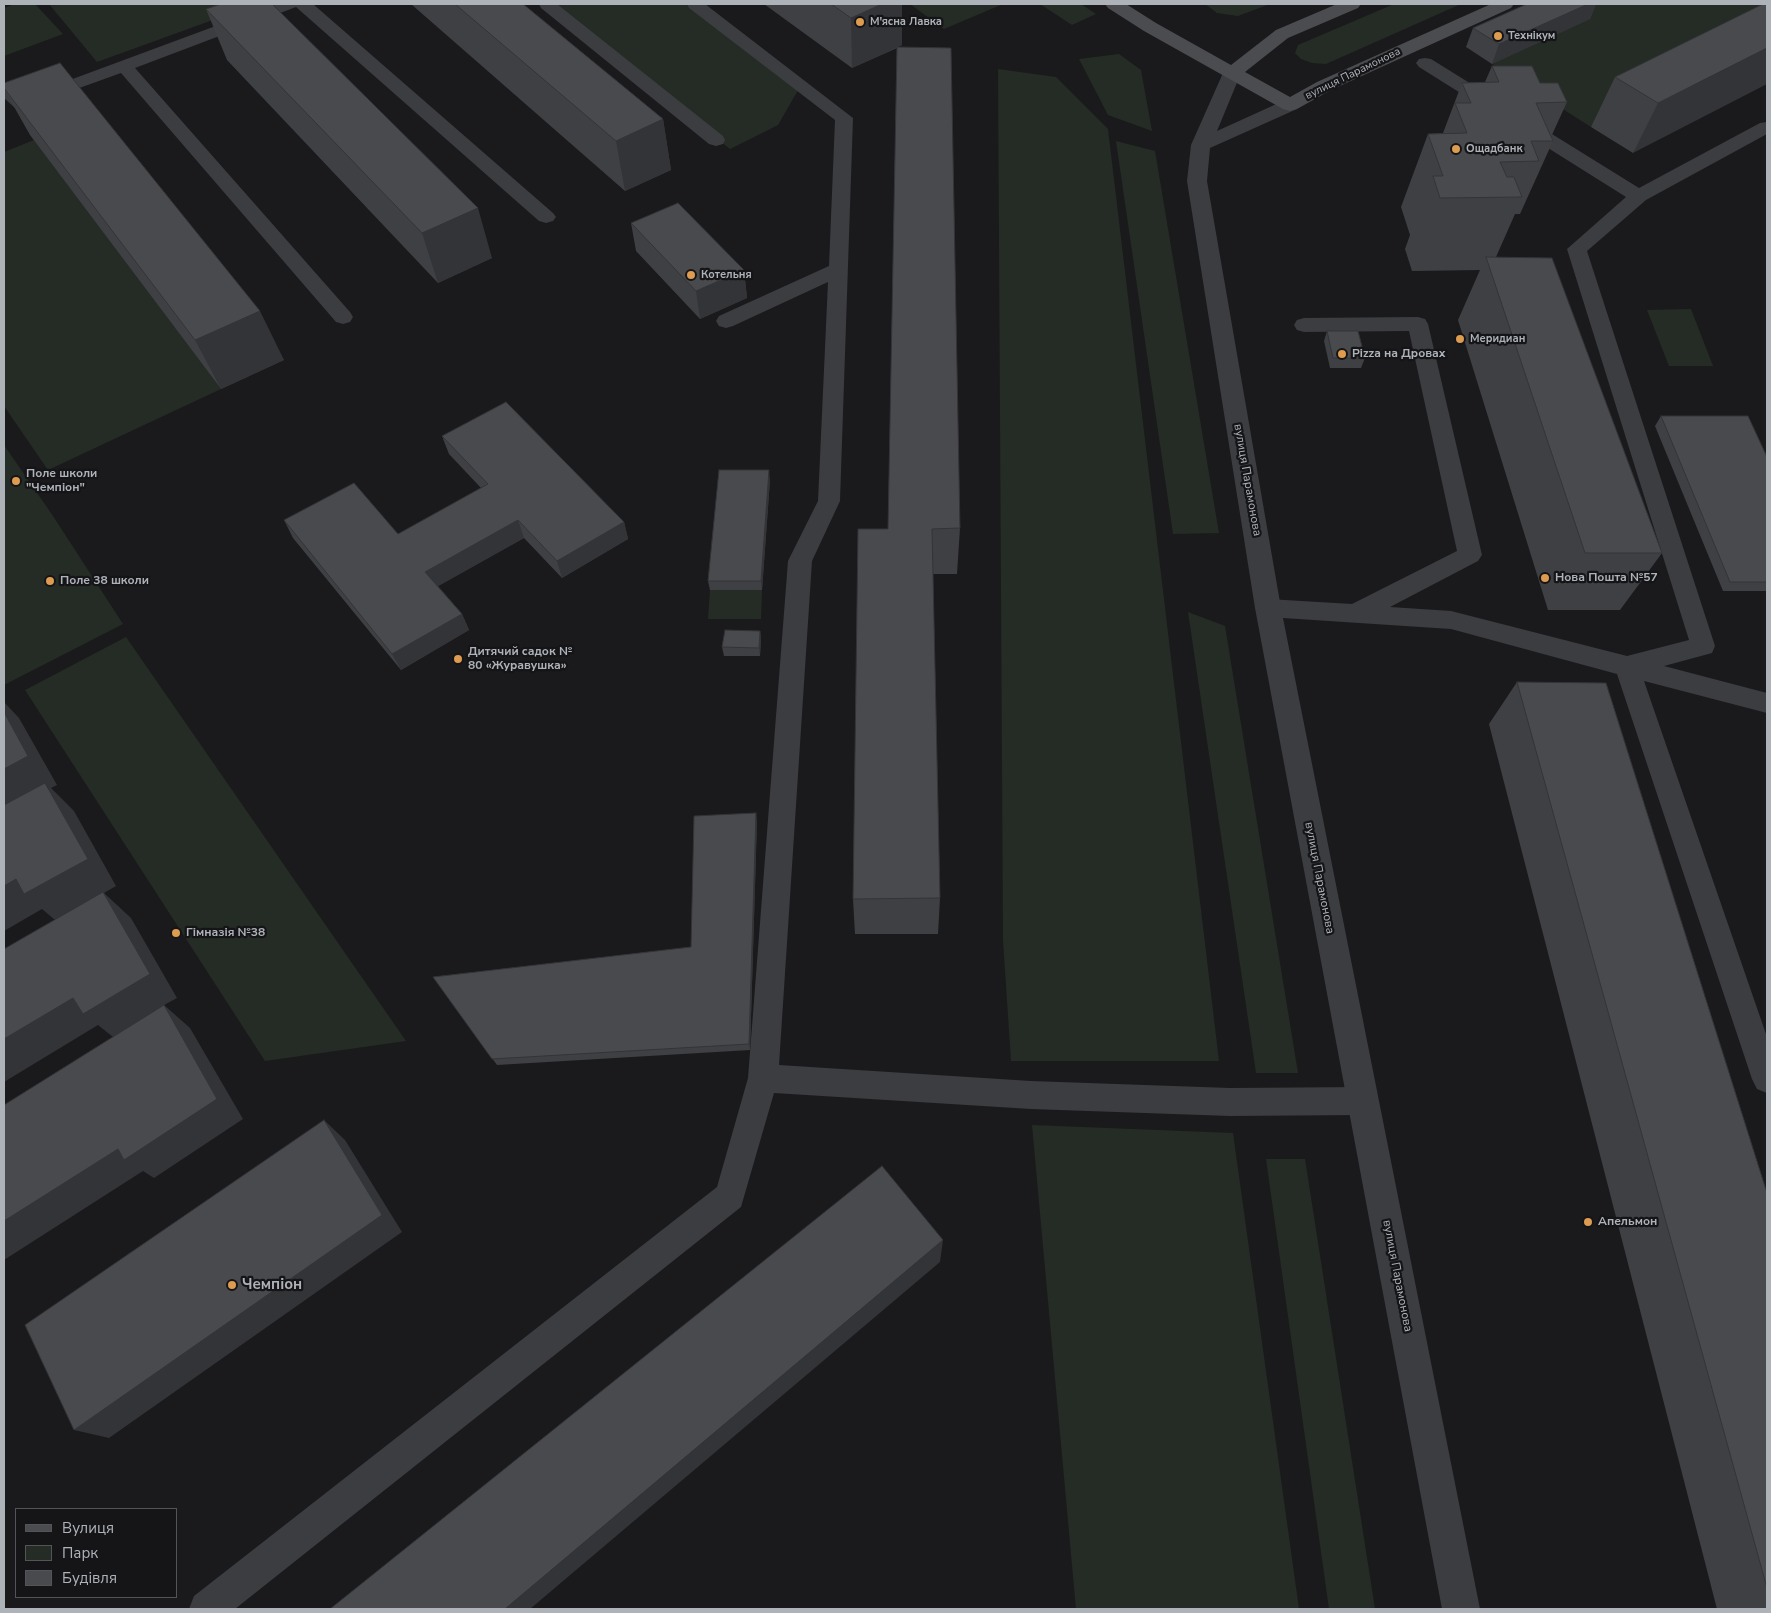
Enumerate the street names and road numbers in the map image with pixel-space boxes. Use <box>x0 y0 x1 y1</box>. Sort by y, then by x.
street label: вулиця Парамонова <box>1303 45 1403 103</box>
street label: вулиця Парамонова <box>1230 423 1264 537</box>
street label: вулиця Парамонова <box>1301 821 1337 935</box>
street label: вулиця Парамонова <box>1379 1219 1415 1333</box>

